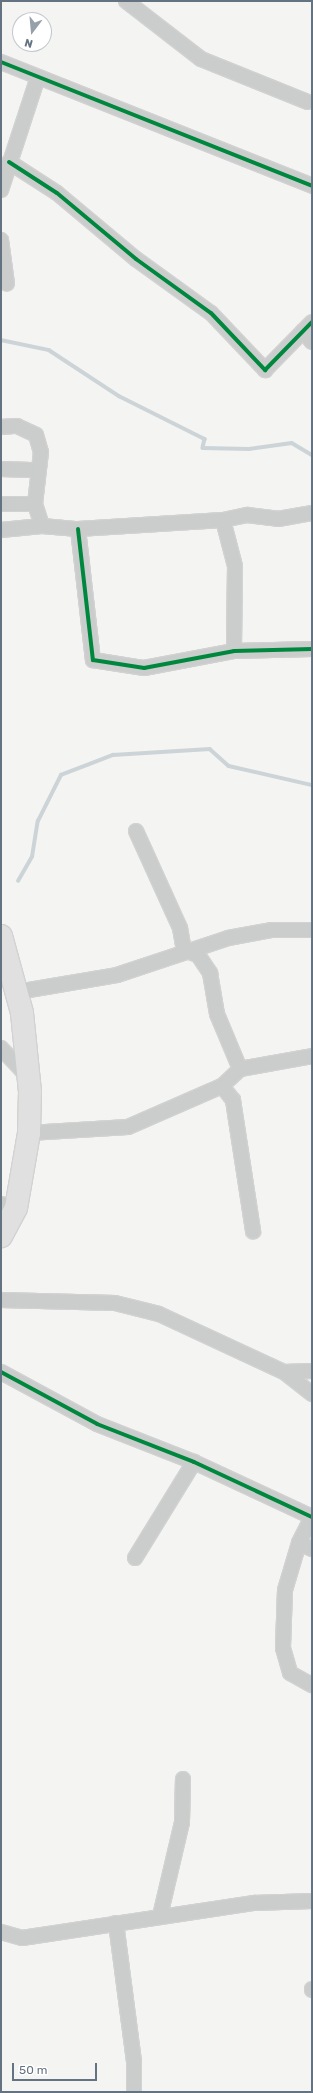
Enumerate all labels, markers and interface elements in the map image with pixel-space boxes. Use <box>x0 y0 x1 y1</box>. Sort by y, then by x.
north arrow <box>12 12 52 52</box>
text: N <box>23 36 34 50</box>
scale bar <box>14 2055 99 2081</box>
text: 50 m <box>19 2063 47 2077</box>

